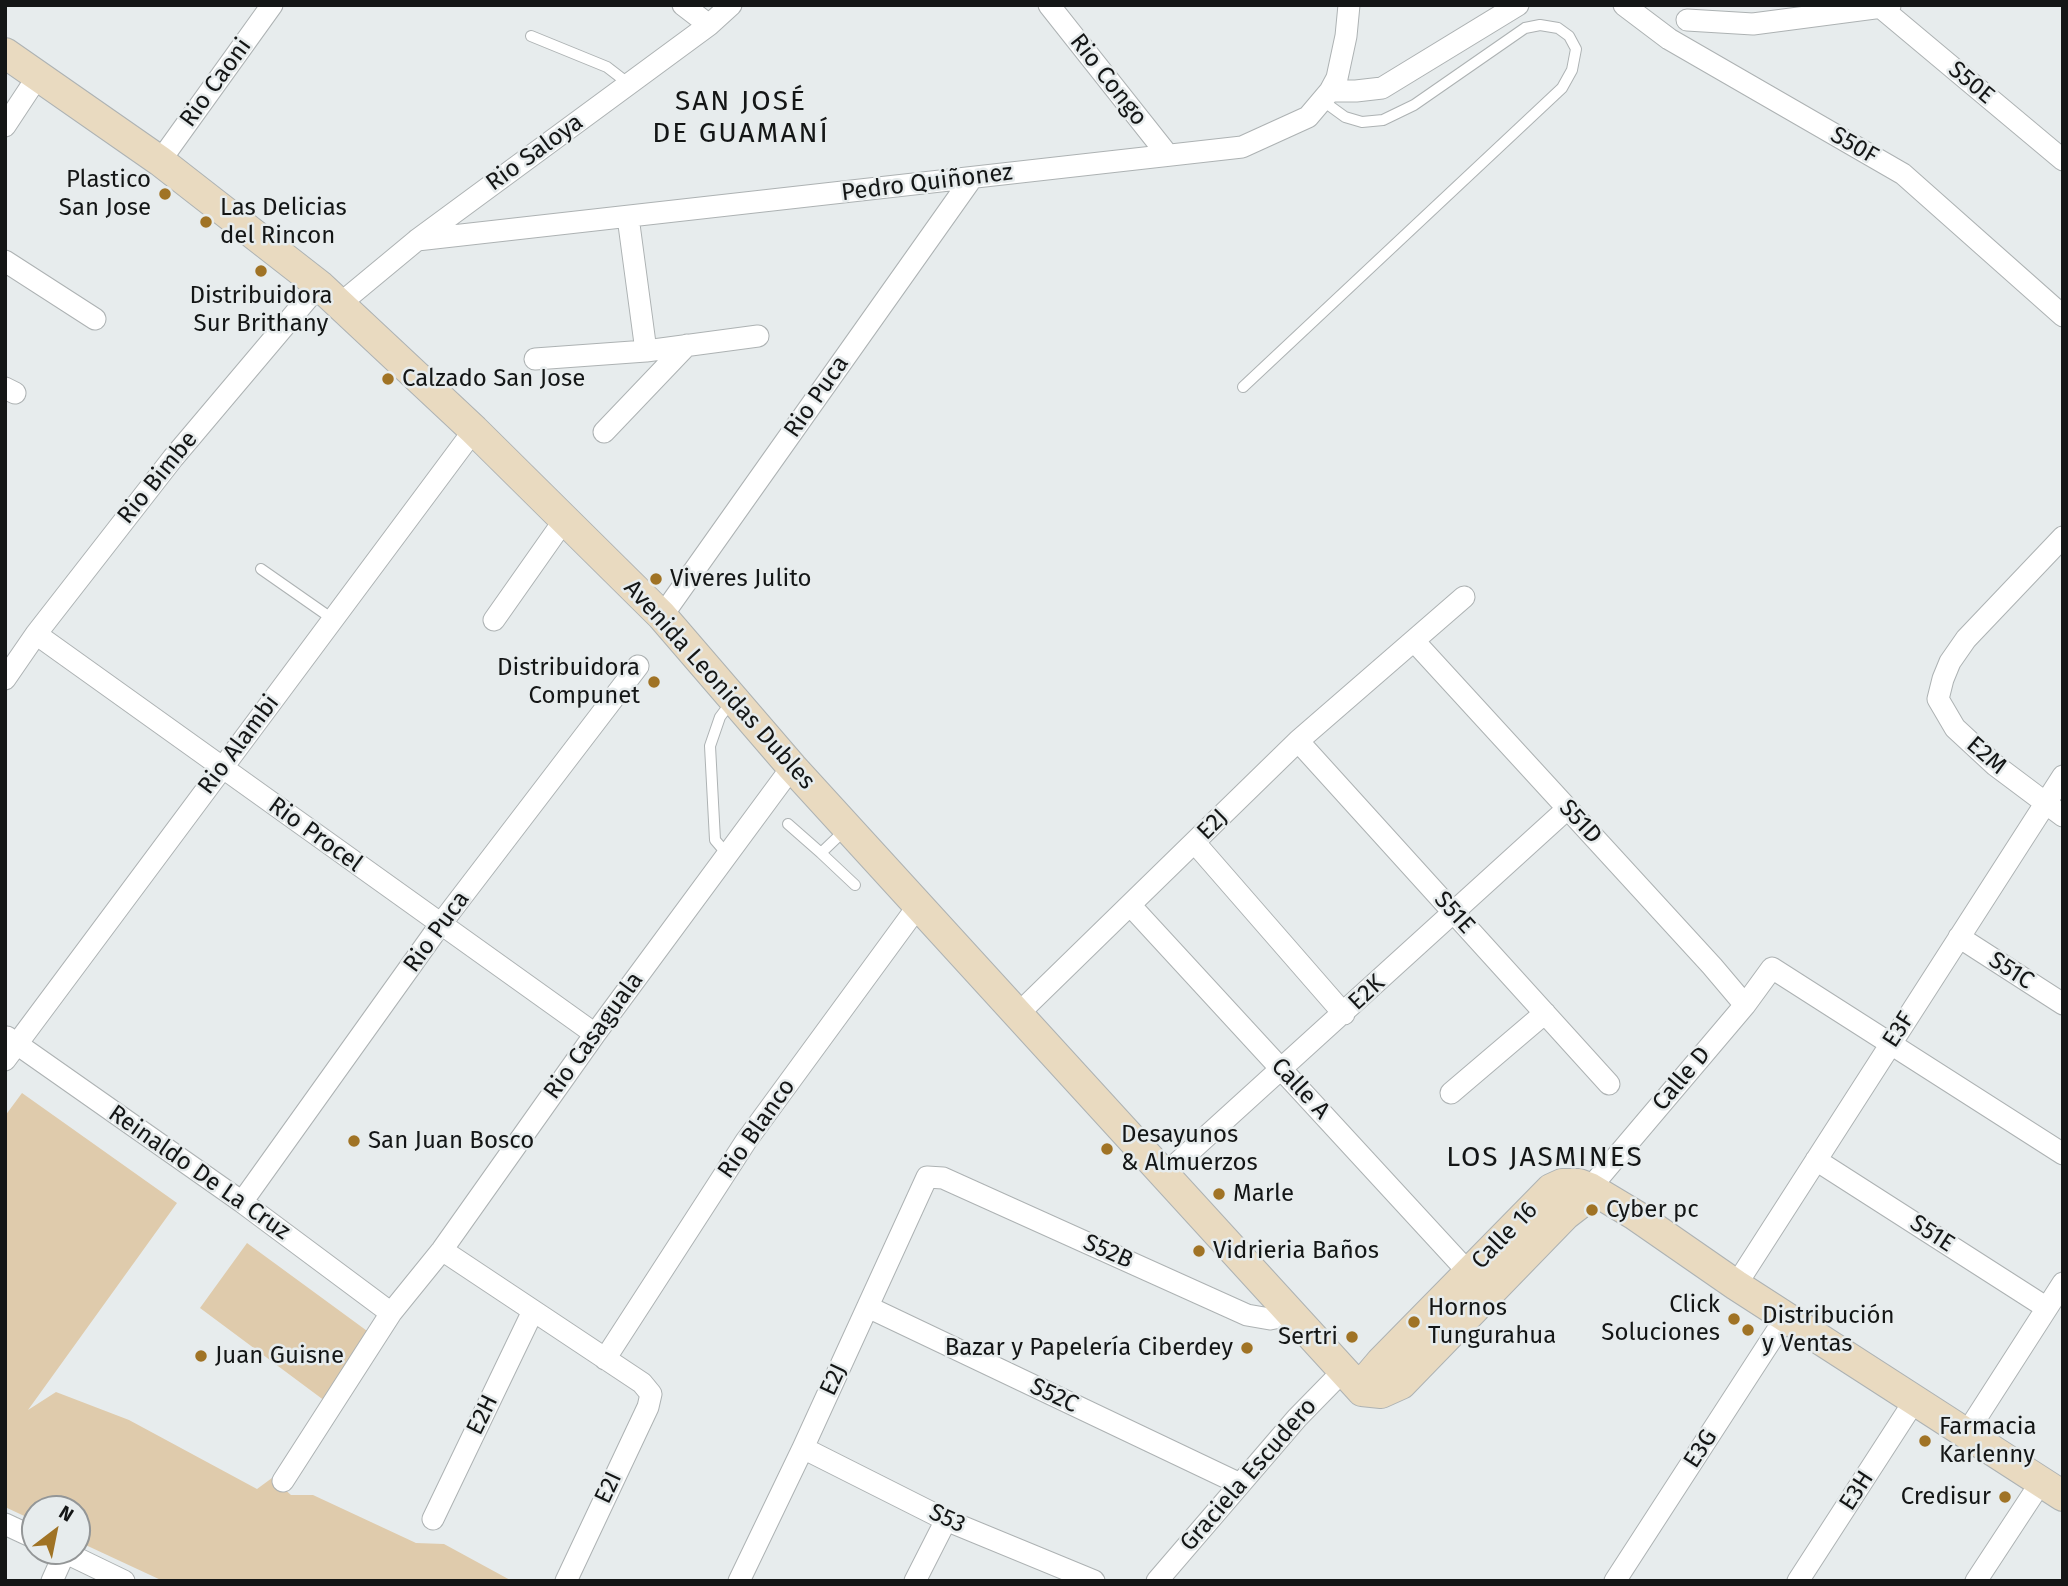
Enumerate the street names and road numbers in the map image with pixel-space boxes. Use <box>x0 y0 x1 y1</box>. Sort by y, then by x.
street label: Rio Congo <box>1063 28 1153 132</box>
street label: Rio Caoni <box>174 33 258 133</box>
street label: S50E <box>1942 55 2000 111</box>
street label: Rio Saloya <box>481 108 589 198</box>
street label: S50F <box>1825 121 1883 171</box>
street label: Pedro Quiñonez <box>840 158 1014 208</box>
street label: Rio Puca <box>778 351 856 443</box>
street label: Rio Bimbe <box>112 426 204 530</box>
street label: Avenida Leonidas Dubles <box>617 574 821 796</box>
street label: Rio Alambi <box>192 690 286 800</box>
street label: E2M <box>1960 731 2012 781</box>
street label: Rio Procel <box>263 791 367 879</box>
street label: S51D <box>1553 794 1607 850</box>
street label: E2J <box>1192 804 1234 846</box>
street label: Rio Puca <box>398 886 476 978</box>
street label: S51E <box>1428 886 1480 940</box>
street label: S51C <box>1983 946 2039 996</box>
street label: Rio Casaguala <box>538 967 650 1105</box>
street label: E2K <box>1343 969 1391 1017</box>
street label: E3F <box>1877 1007 1921 1053</box>
street label: Calle D <box>1647 1041 1717 1117</box>
street label: Calle A <box>1265 1052 1335 1126</box>
street label: Rio Blanco <box>712 1074 802 1184</box>
street label: Reinaldo De La Cruz <box>103 1099 295 1247</box>
street label: Calle 16 <box>1466 1196 1544 1276</box>
street label: S51E <box>1904 1209 1960 1259</box>
street label: S52B <box>1079 1228 1137 1276</box>
street label: E2J <box>814 1360 854 1400</box>
street label: S52C <box>1025 1372 1083 1420</box>
street label: E2H <box>461 1390 505 1440</box>
street label: Graciela Escudero <box>1175 1393 1323 1557</box>
street label: E3G <box>1678 1424 1724 1474</box>
street label: E3H <box>1834 1466 1880 1516</box>
street label: E2I <box>589 1468 629 1508</box>
street label: S53 <box>924 1498 970 1540</box>

